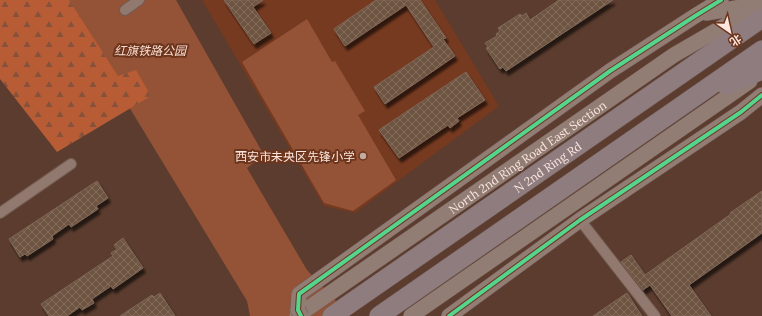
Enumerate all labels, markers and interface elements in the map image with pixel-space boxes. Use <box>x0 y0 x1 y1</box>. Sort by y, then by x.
north arrow <box>710 12 750 52</box>
text: 北 <box>727 31 744 49</box>
park label: 红旗铁路公园 <box>114 43 188 58</box>
street label: North 2nd Ring Road East Section <box>445 97 609 216</box>
street label: N 2nd Ring Rd <box>511 138 584 195</box>
place label: 西安市未央区先锋小学 <box>235 149 355 164</box>
marker: 西安市未央区先锋小学 <box>358 151 368 161</box>

